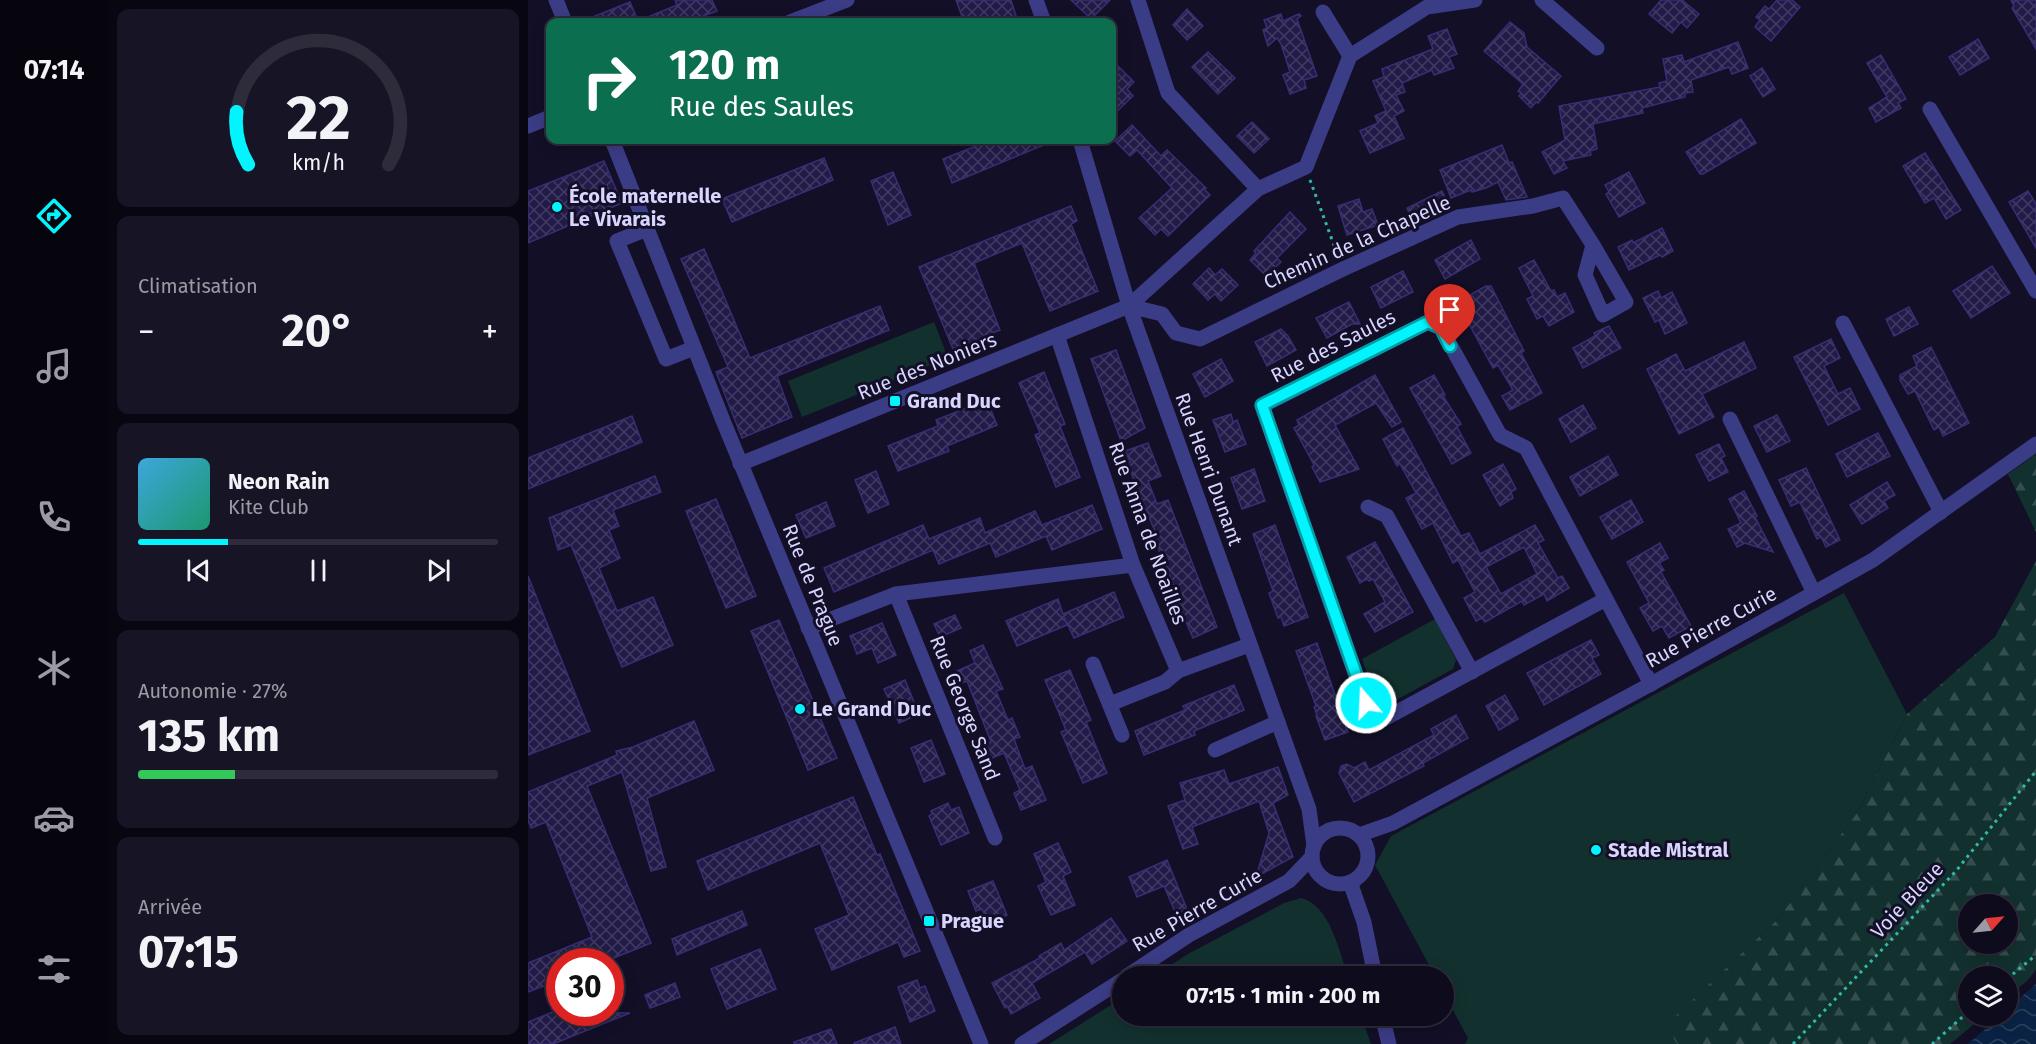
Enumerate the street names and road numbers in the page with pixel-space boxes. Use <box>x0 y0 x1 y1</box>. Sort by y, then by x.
street label: Chemin de la Chapelle <box>1260 190 1454 294</box>
street label: Rue des Saules <box>1267 304 1399 388</box>
street label: Rue des Noniers <box>854 327 1000 405</box>
street label: Rue Henri Dunant <box>1170 389 1248 549</box>
street label: Rue Anna de Noailles <box>1104 438 1192 628</box>
street label: Rue de Prague <box>778 520 848 650</box>
street label: Rue Pierre Curie <box>1641 581 1781 673</box>
street label: Rue George Sand <box>925 632 1005 784</box>
street label: Voie Bleue <box>1866 857 1948 943</box>
street label: Rue Pierre Curie <box>1128 863 1266 957</box>

